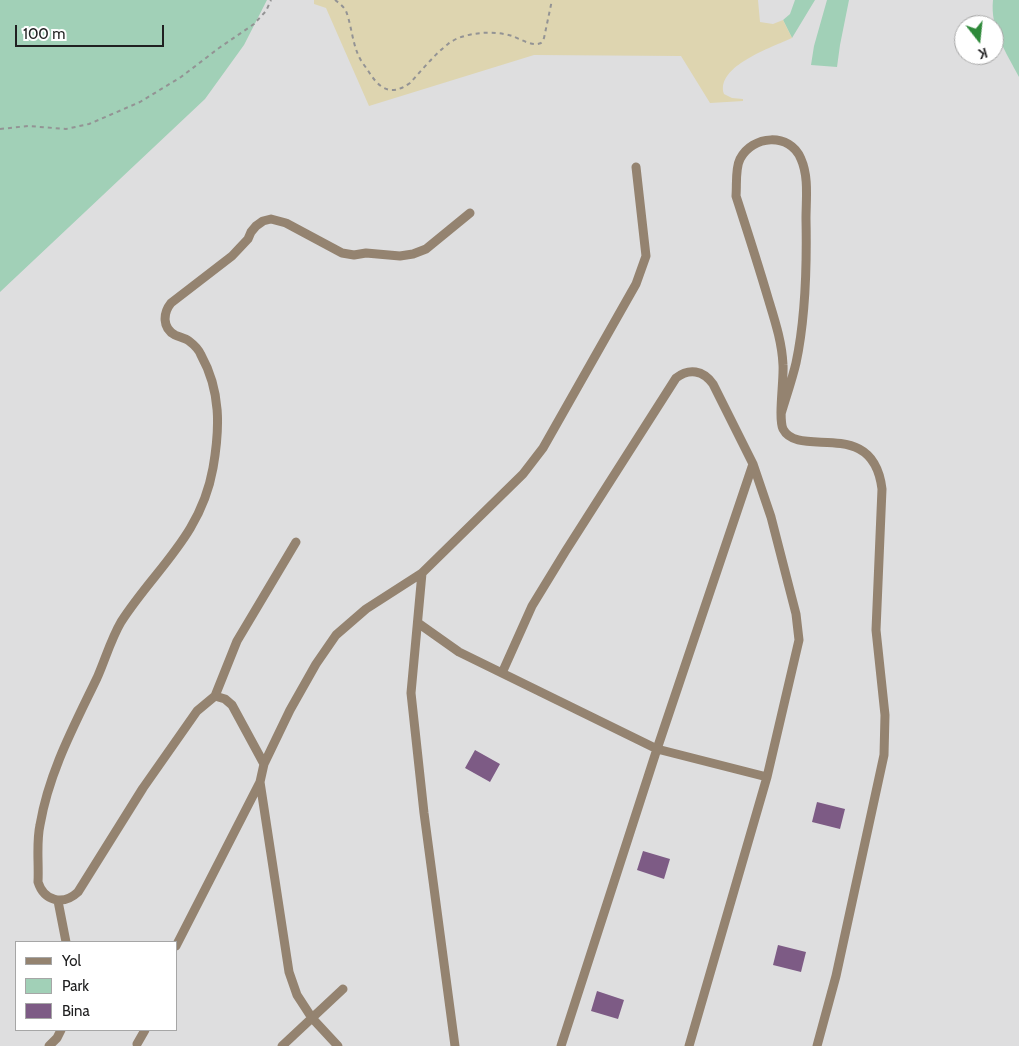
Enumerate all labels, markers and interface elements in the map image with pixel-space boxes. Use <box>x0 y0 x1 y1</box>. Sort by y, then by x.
scale bar <box>18 15 166 47</box>
north arrow <box>954 15 1004 65</box>
text: 100 m <box>23 25 65 43</box>
text: K <box>976 44 990 63</box>
legend <box>15 941 178 1031</box>
text: Yol <box>62 952 81 970</box>
text: Park <box>62 977 89 995</box>
text: Bina <box>62 1002 90 1020</box>

